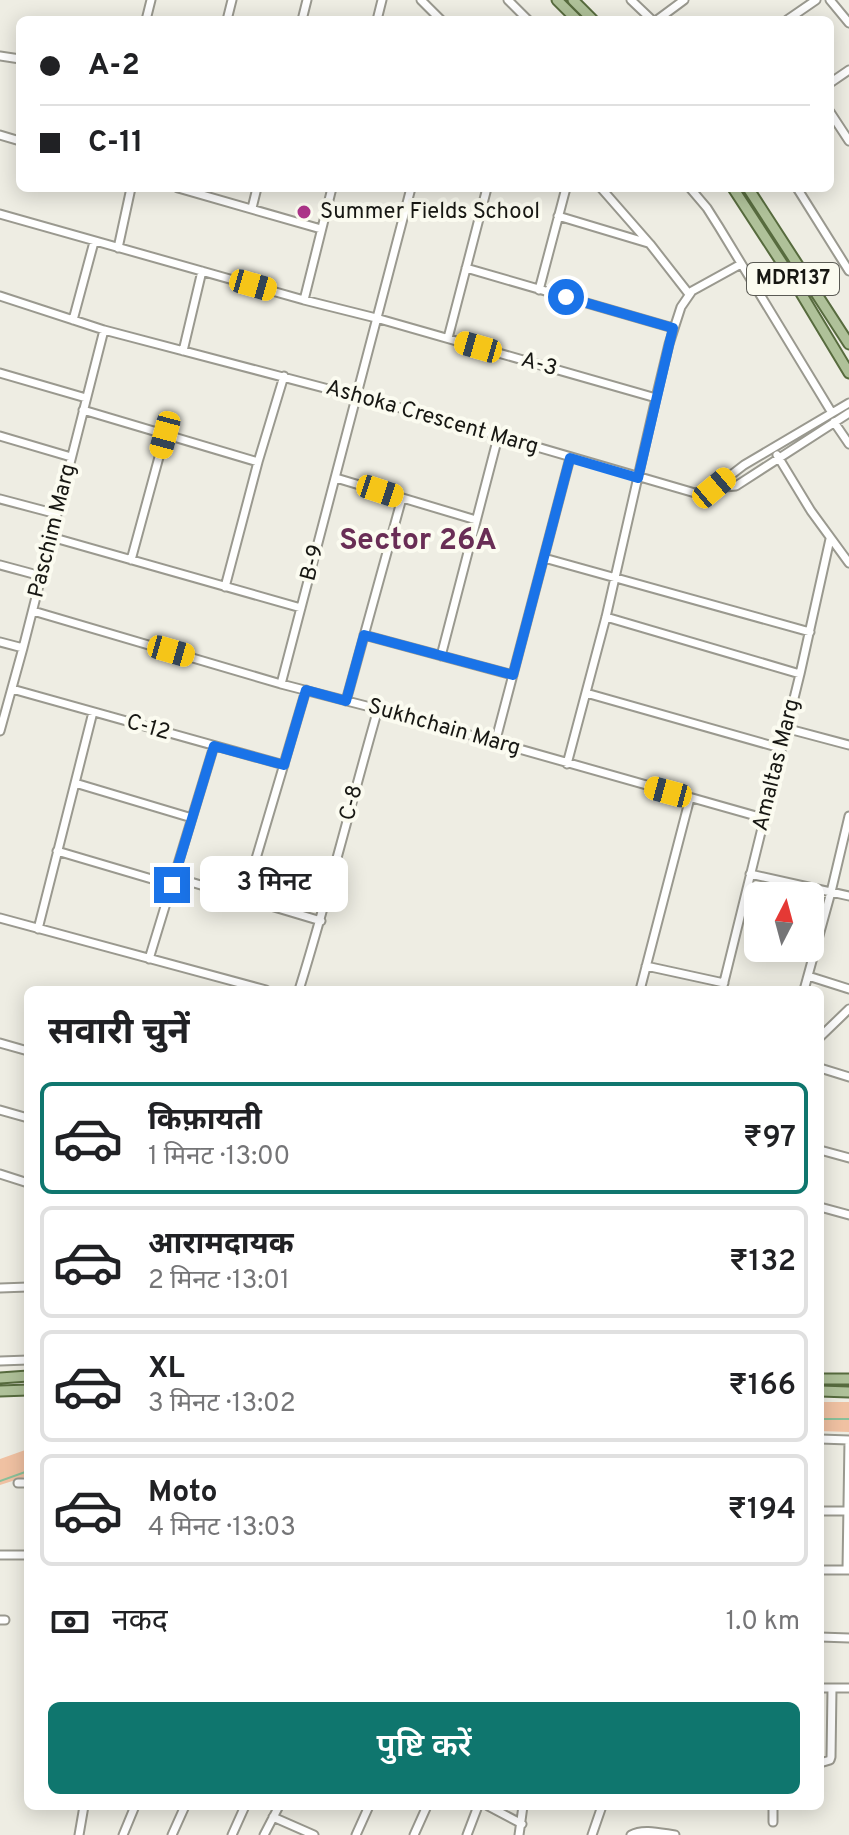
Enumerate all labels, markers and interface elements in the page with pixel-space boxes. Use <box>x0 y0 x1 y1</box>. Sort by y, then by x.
text: A-2 <box>88 48 140 85</box>
text: C-11 <box>88 125 143 162</box>
place label: Summer Fields School <box>320 199 540 226</box>
marker: Summer Fields School <box>295 203 313 221</box>
road number: MDR137 <box>747 263 839 295</box>
car <box>227 267 279 303</box>
route start <box>548 279 584 315</box>
car <box>452 329 504 365</box>
street label: A-3 <box>518 347 560 383</box>
street label: Ashoka Crescent Marg <box>323 375 541 461</box>
car <box>147 409 183 461</box>
street label: Paschim Marg <box>23 461 83 601</box>
car <box>688 463 740 513</box>
car <box>353 472 407 510</box>
district label: Sector 26A <box>339 523 497 560</box>
street label: B-9 <box>295 542 331 584</box>
car <box>145 633 197 669</box>
street label: Sukhchain Marg <box>365 693 523 763</box>
street label: Amaltas Marg <box>748 696 806 834</box>
street label: C-12 <box>123 709 173 747</box>
car <box>642 774 694 810</box>
street label: C-8 <box>334 782 370 824</box>
callout: 3 मिनट <box>200 857 348 913</box>
route end <box>154 867 190 903</box>
text: 3 मिनट <box>237 867 311 900</box>
north arrow <box>744 882 824 962</box>
map controls <box>744 882 824 962</box>
text: सवारी चुनें <box>48 1011 189 1057</box>
icon: car <box>52 1102 124 1174</box>
text: किफ़ायती <box>148 1103 262 1140</box>
text: ₹97 <box>743 1120 796 1157</box>
text: 1 मिनट · 13:00 <box>148 1141 290 1174</box>
icon: car <box>52 1226 124 1298</box>
text: आरामदायक <box>148 1227 294 1264</box>
text: ₹132 <box>729 1244 796 1281</box>
text: 2 मिनट · 13:01 <box>148 1265 290 1298</box>
icon: car <box>52 1350 124 1422</box>
text: XL <box>148 1351 185 1388</box>
text: ₹166 <box>728 1368 796 1405</box>
text: 3 मिनट · 13:02 <box>148 1388 296 1421</box>
icon: car <box>52 1474 124 1546</box>
text: Moto <box>148 1475 218 1512</box>
text: ₹194 <box>727 1492 796 1529</box>
text: 4 मिनट · 13:03 <box>148 1512 296 1545</box>
icon: cash <box>48 1600 92 1644</box>
text: नकद <box>112 1604 168 1641</box>
text: 1.0 km <box>726 1606 800 1639</box>
button: पुष्टि करें <box>48 1702 800 1794</box>

